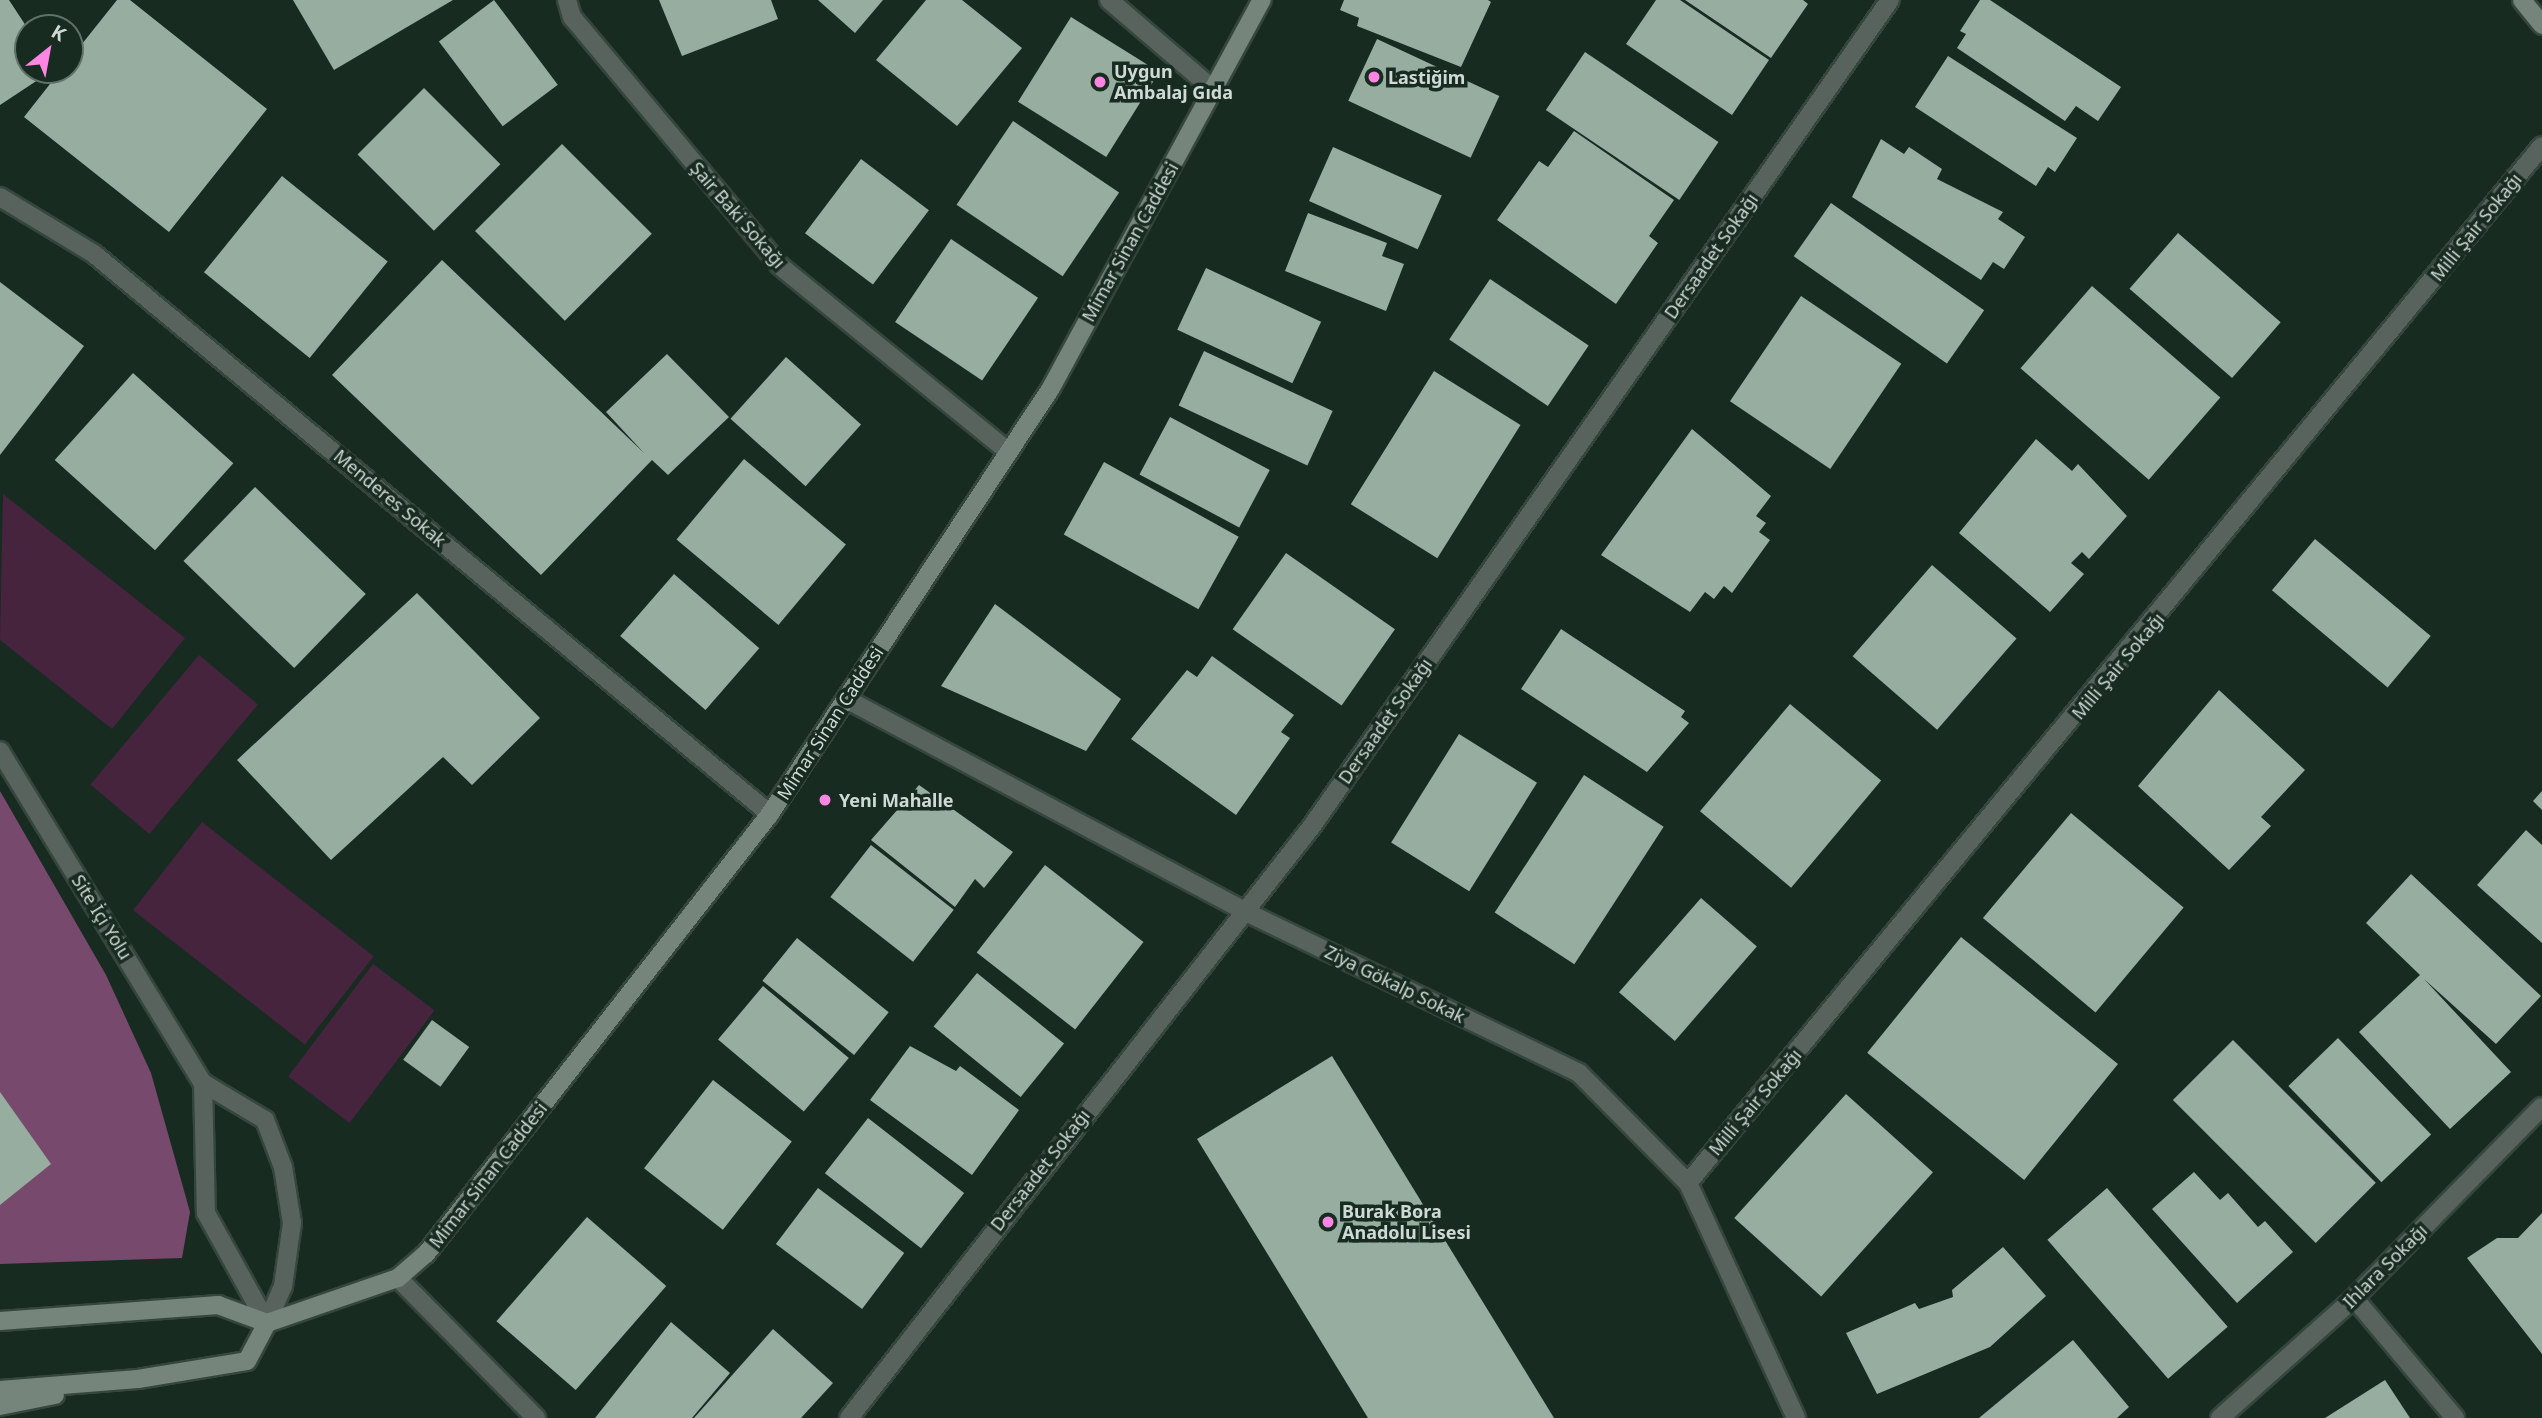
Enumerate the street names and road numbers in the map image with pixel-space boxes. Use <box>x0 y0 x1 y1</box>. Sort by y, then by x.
street label: Şair Baki Sokağı <box>686 157 790 273</box>
street label: Mimar Sinan Caddesi <box>1077 159 1183 325</box>
street label: Milli Şair Sokağı <box>2426 169 2526 285</box>
street label: Dersaadet Sokağı <box>1660 189 1762 323</box>
street label: Menderes Sokak <box>330 445 450 551</box>
street label: Milli Şair Sokağı <box>2067 608 2169 724</box>
street label: Mimar Sinan Caddesi <box>772 642 888 804</box>
street label: Dersaadet Sokağı <box>1334 654 1436 788</box>
street label: Site İçi Yolu <box>67 871 137 963</box>
street label: Ziya Gökalp Sokak <box>1321 941 1469 1027</box>
street label: Milli Şair Sokağı <box>1704 1044 1806 1160</box>
street label: Mimar Sinan Caddesi <box>425 1098 551 1252</box>
street label: Dersaadet Sokağı <box>986 1105 1094 1235</box>
street label: Ihlara Sokağı <box>2338 1219 2432 1313</box>

